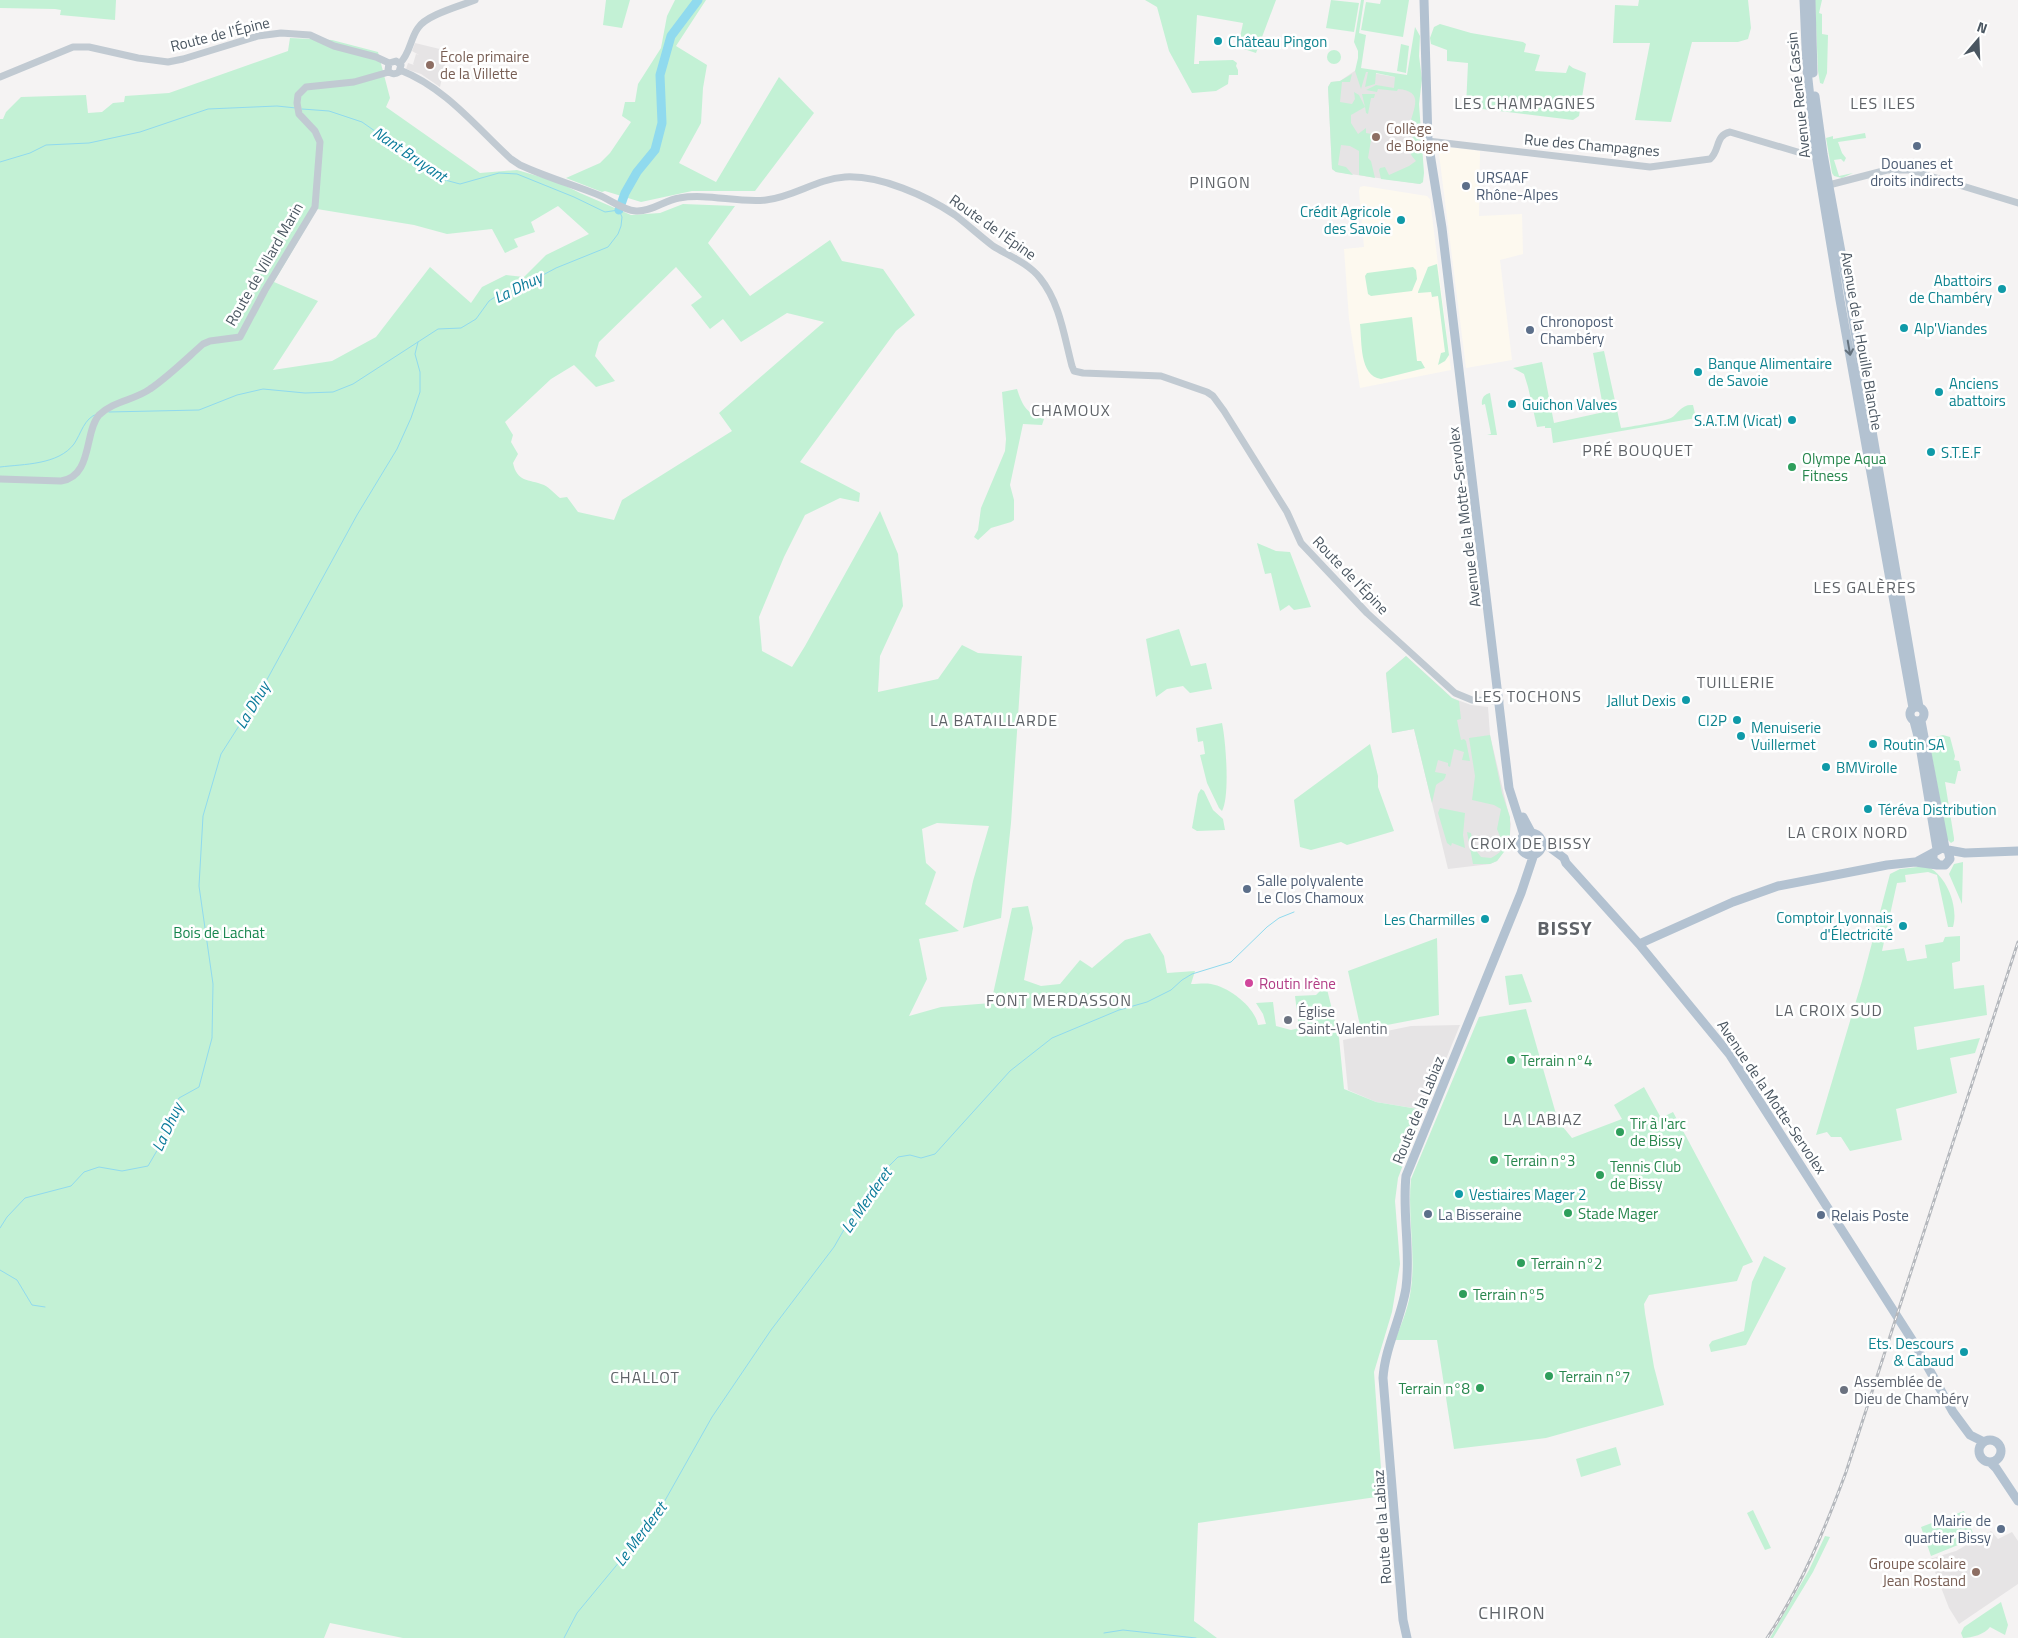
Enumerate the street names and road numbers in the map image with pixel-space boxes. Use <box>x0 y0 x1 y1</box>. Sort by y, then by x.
street label: Route de l'Épine <box>168 11 272 57</box>
street label: Avenue René Cassin <box>1780 31 1816 159</box>
street label: Rue des Champagnes <box>1523 128 1661 162</box>
street label: Route de l'Épine <box>945 188 1041 266</box>
street label: Route de Villard Marin <box>219 198 309 330</box>
street label: Avenue de la Houille Blanche <box>1835 250 1889 432</box>
street label: Avenue de la Motte-Servolex <box>1441 425 1486 609</box>
street label: Route de l'Épine <box>1307 530 1395 620</box>
street label: Avenue de la Motte-Servolex <box>1712 1015 1832 1179</box>
street label: Route de la Labiaz <box>1386 1052 1450 1167</box>
street label: Route de la Labiaz <box>1367 1469 1397 1585</box>

